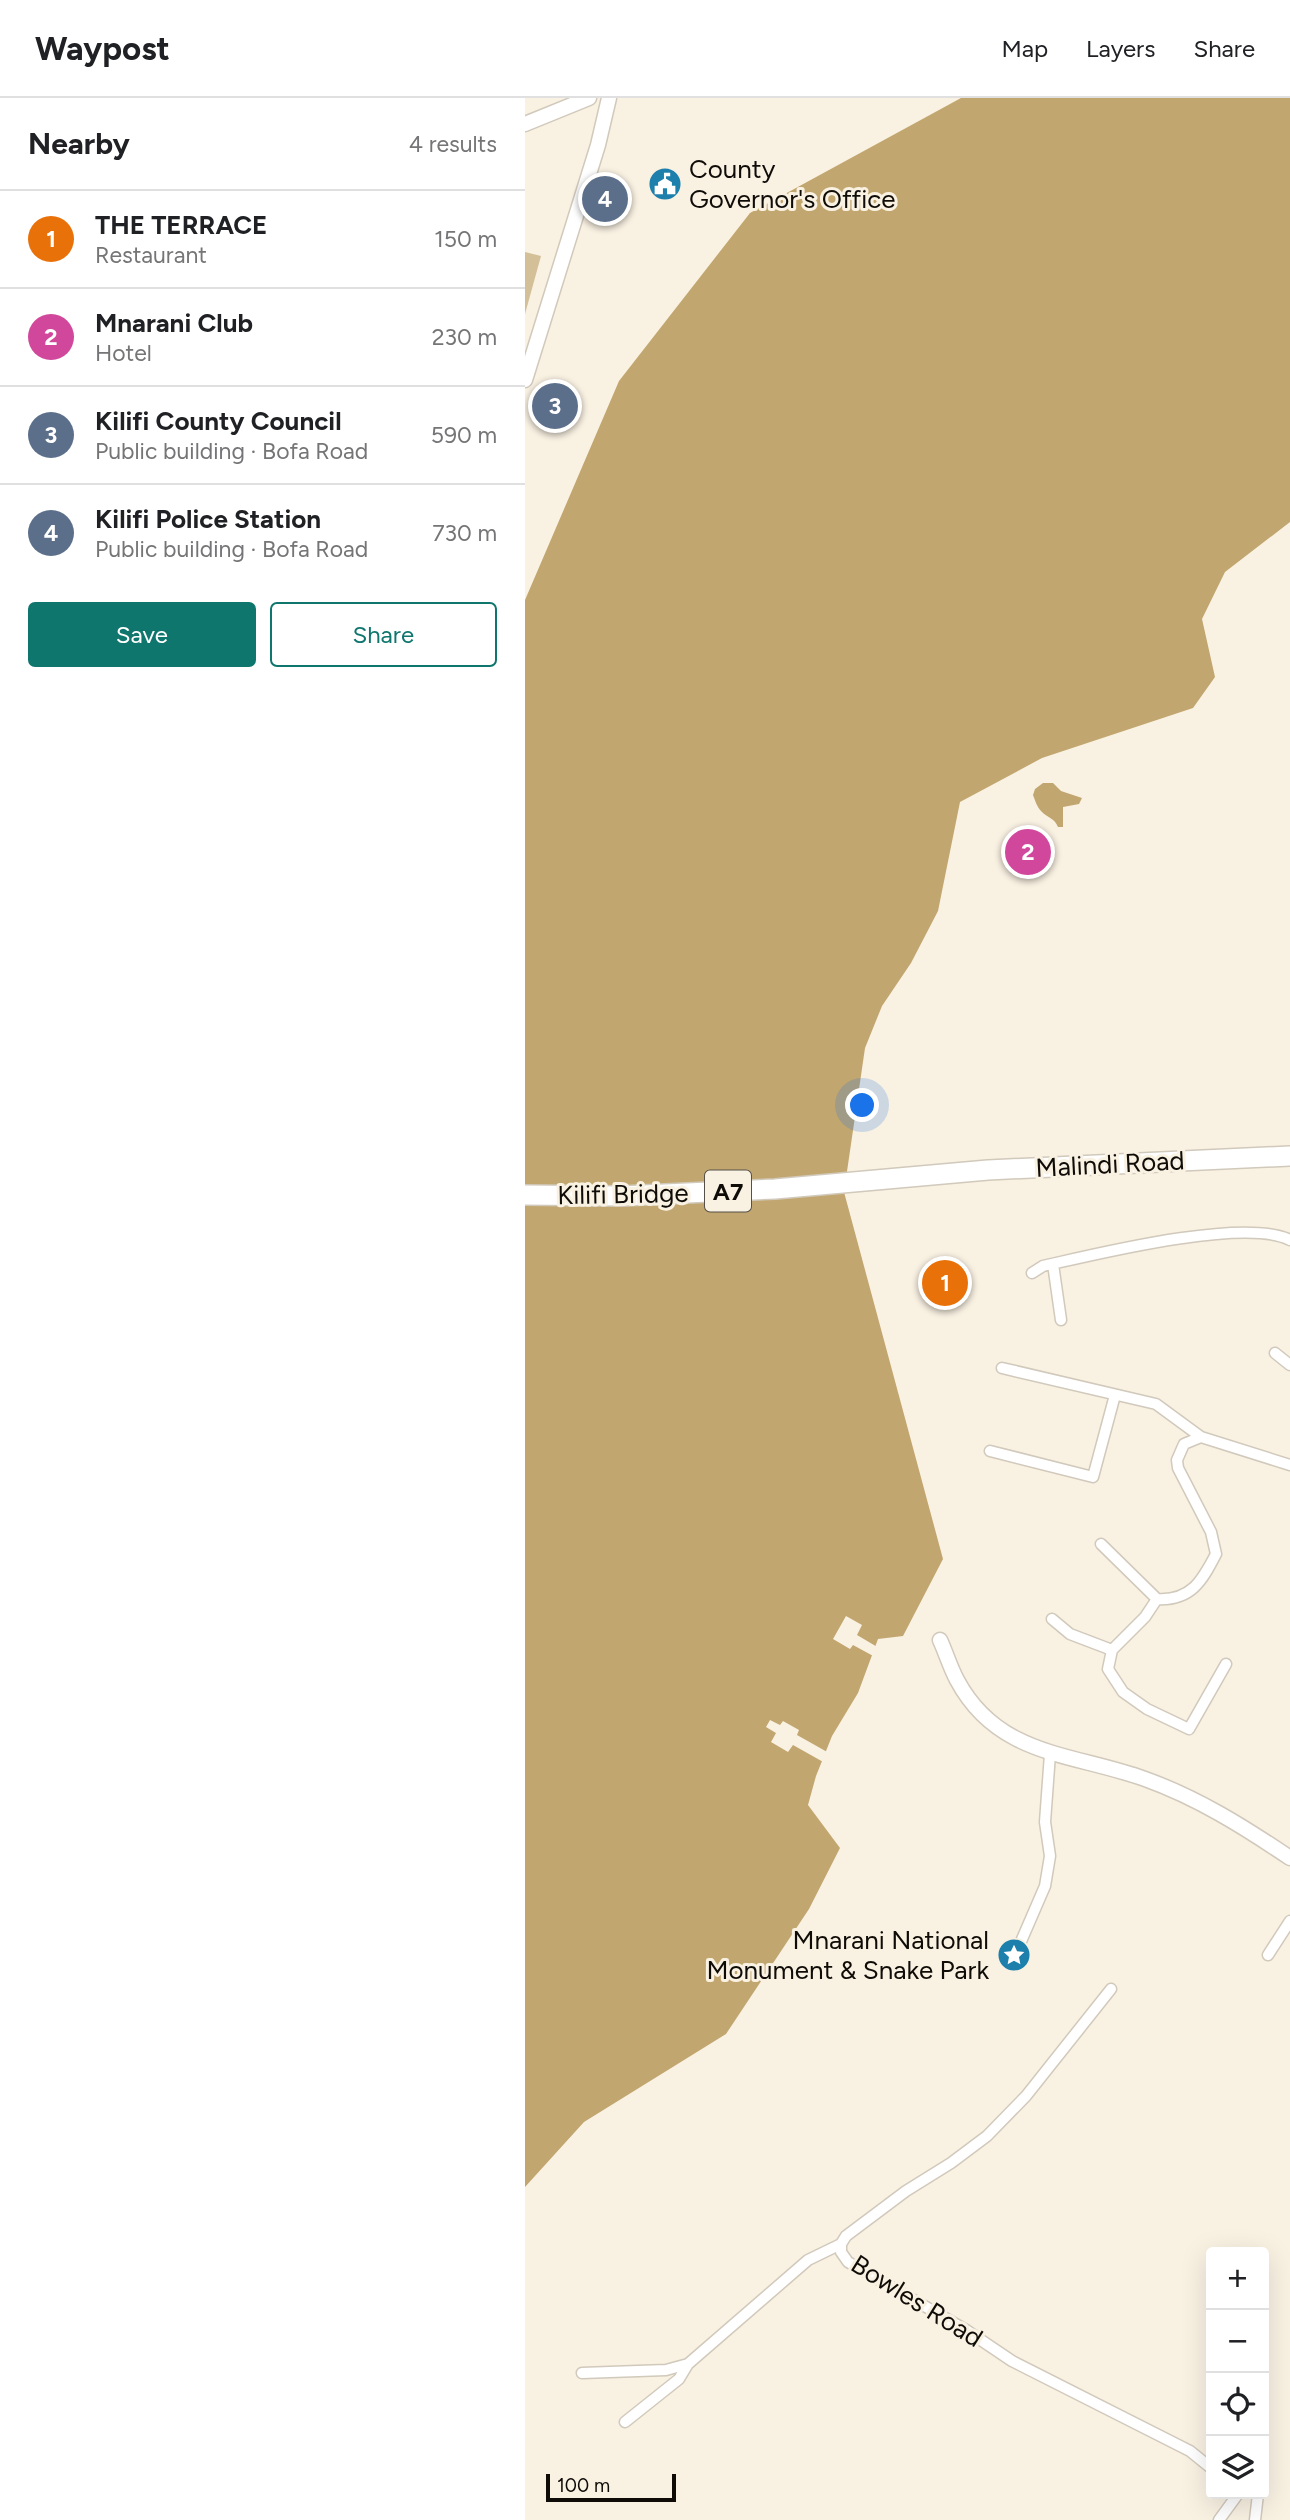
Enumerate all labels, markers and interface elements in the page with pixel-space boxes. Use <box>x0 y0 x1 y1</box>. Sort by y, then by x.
text: Waypost <box>35 29 170 68</box>
text: Map <box>1001 34 1048 63</box>
text: Layers <box>1086 34 1155 63</box>
text: Share <box>1193 34 1255 63</box>
text: Nearby <box>28 125 130 162</box>
text: 4 results <box>409 130 497 158</box>
place label: County Governor's Office <box>689 153 895 215</box>
public building icon: County Governor's Office <box>646 165 684 203</box>
pin: 4 <box>582 173 628 225</box>
text: THE TERRACE <box>95 209 267 241</box>
text: 1 <box>46 225 56 253</box>
text: 150 m <box>434 225 497 253</box>
text: Restaurant <box>95 241 207 269</box>
text: Mnarani Club <box>95 307 253 339</box>
text: 2 <box>44 323 58 351</box>
text: 230 m <box>432 323 497 351</box>
text: Hotel <box>95 339 152 367</box>
pin: 3 <box>532 380 578 432</box>
text: Kilifi County Council <box>95 405 342 437</box>
text: 3 <box>45 421 57 449</box>
text: 590 m <box>431 421 497 449</box>
text: Public building · Bofa Road <box>95 437 368 465</box>
text: Kilifi Police Station <box>95 503 321 535</box>
text: 4 <box>44 519 58 547</box>
text: 730 m <box>432 519 497 547</box>
text: Public building · Bofa Road <box>95 535 368 563</box>
button: Save <box>28 602 256 667</box>
button: Share <box>270 602 497 667</box>
pin: 2 <box>1005 826 1051 878</box>
your location <box>845 1088 879 1122</box>
street label: Malindi Road <box>1035 1144 1185 1184</box>
road number: A7 <box>705 1170 751 1212</box>
street label: Kilifi Bridge <box>557 1177 689 1211</box>
pin: 1 <box>922 1257 968 1309</box>
place label: Mnarani National Monument & Snake Park <box>707 1924 989 1986</box>
place icon: Mnarani National Monument & Snake Park <box>995 1936 1033 1974</box>
map controls <box>1206 2247 1269 2499</box>
button: + <box>1206 2247 1269 2310</box>
street label: Bowles Road <box>845 2248 989 2354</box>
button: − <box>1206 2310 1269 2373</box>
button: locate <box>1206 2373 1269 2436</box>
button: layers <box>1206 2436 1269 2499</box>
scale bar <box>546 2471 675 2503</box>
text: 100 m <box>557 2474 610 2497</box>

